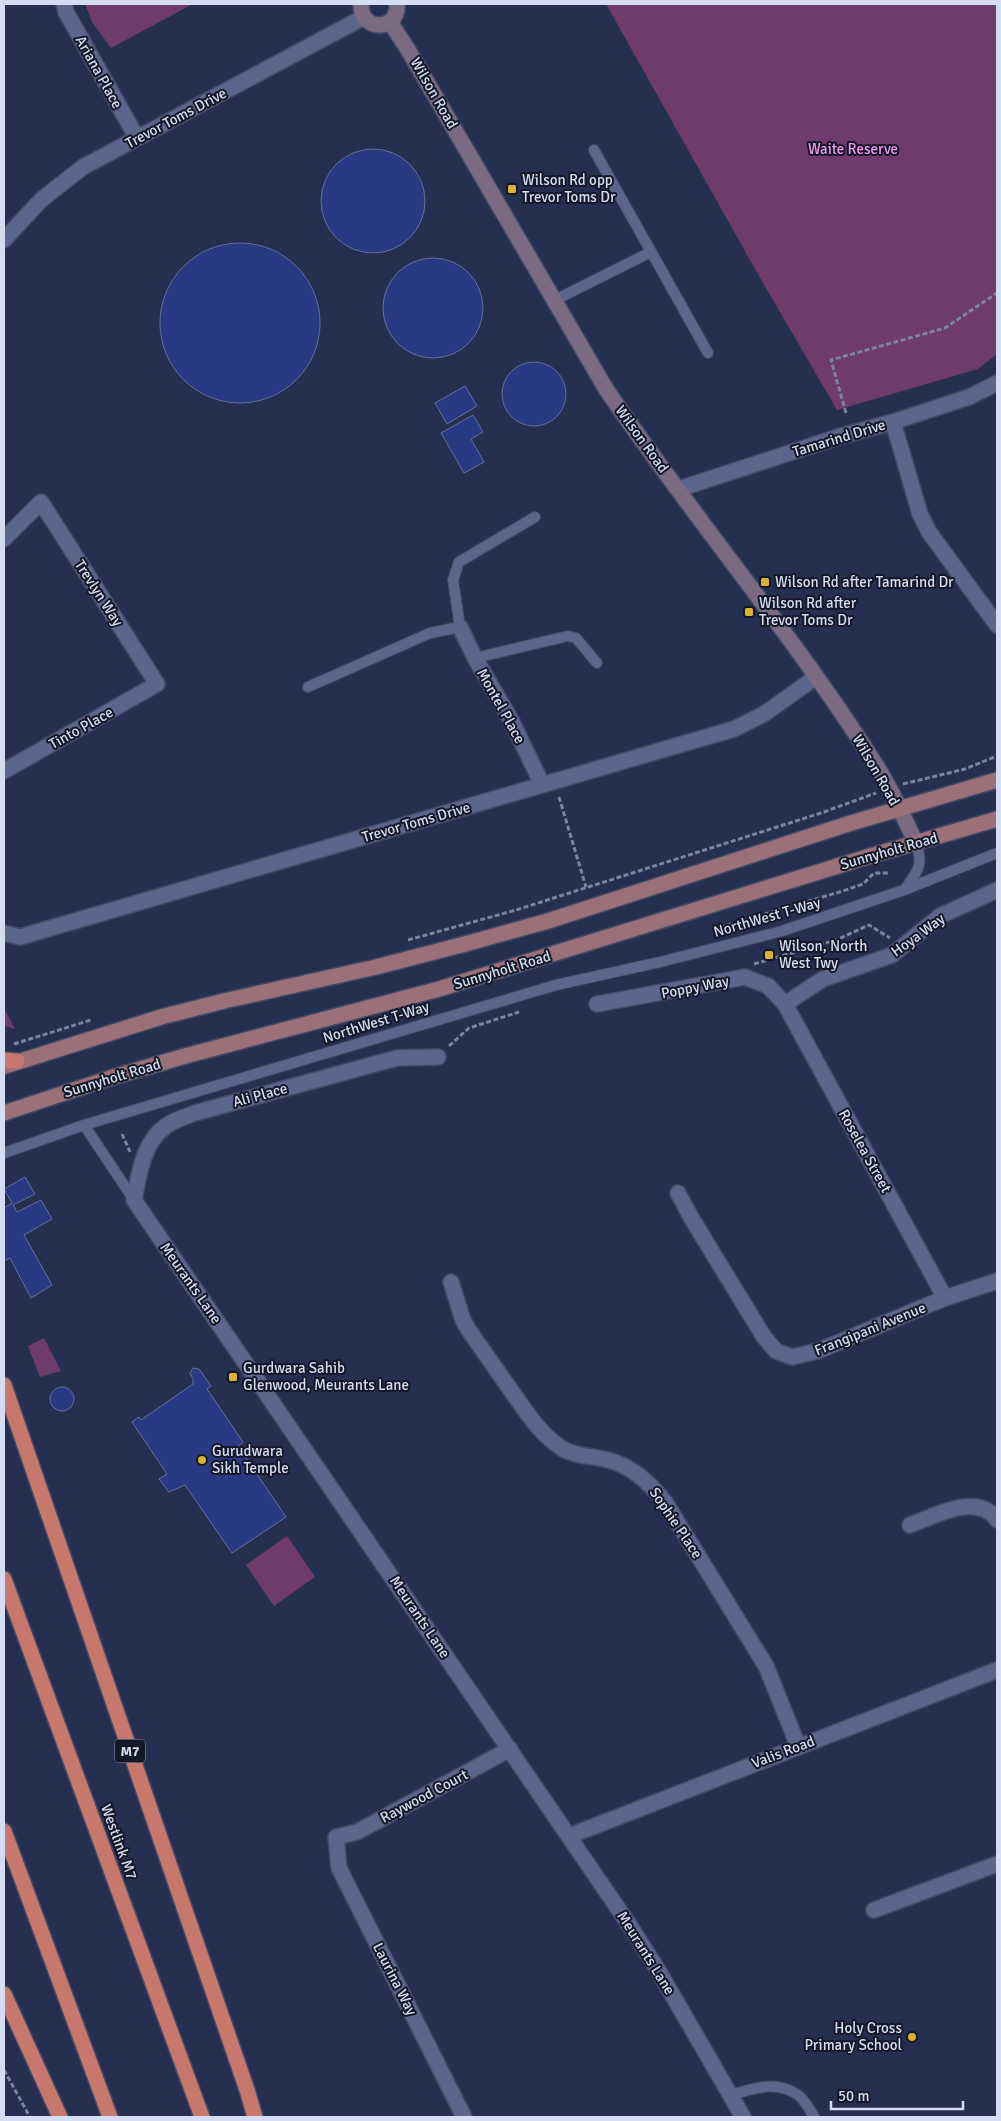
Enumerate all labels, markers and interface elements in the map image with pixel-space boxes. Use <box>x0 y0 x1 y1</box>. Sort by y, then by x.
street label: Ariana Place <box>72 32 126 112</box>
street label: Wilson Road <box>406 54 462 132</box>
street label: Trevor Toms Drive <box>122 84 230 152</box>
park label: Waite Reserve <box>808 140 898 158</box>
place label: Wilson Rd opp Trevor Toms Dr <box>522 171 616 206</box>
marker: Wilson Rd opp Trevor Toms Dr <box>506 183 518 195</box>
street label: Wilson Road <box>611 402 673 476</box>
street label: Tamarind Drive <box>790 415 888 461</box>
street label: Trevlyn Way <box>71 556 127 630</box>
place label: Wilson Rd after Tamarind Dr <box>775 573 954 591</box>
marker: Wilson Rd after Tamarind Dr <box>759 576 771 588</box>
place label: Wilson Rd after Trevor Toms Dr <box>759 594 857 629</box>
marker: Wilson Rd after Trevor Toms Dr <box>743 606 755 618</box>
street label: Montel Place <box>473 665 529 747</box>
street label: Tinto Place <box>46 703 116 753</box>
street label: Wilson Road <box>848 731 904 809</box>
street label: Trevor Toms Drive <box>360 798 472 846</box>
street label: Sunnyholt Road <box>838 828 940 873</box>
street label: NorthWest T-Way <box>711 893 823 941</box>
street label: Hoya Way <box>888 909 948 961</box>
place label: Wilson, North West Twy <box>779 937 867 972</box>
street label: Sunnyholt Road <box>451 947 553 993</box>
marker: Wilson, North West Twy <box>763 949 775 961</box>
street label: Poppy Way <box>660 972 730 1002</box>
street label: NorthWest T-Way <box>321 997 431 1047</box>
street label: Sunnyholt Road <box>61 1055 163 1101</box>
street label: Ali Place <box>231 1079 289 1111</box>
street label: Roselea Street <box>835 1106 895 1196</box>
street label: Meurants Lane <box>156 1239 226 1327</box>
street label: Frangipani Avenue <box>812 1298 928 1360</box>
place label: Gurdwara Sahib Glenwood, Meurants Lane <box>243 1359 409 1394</box>
marker: Gurdwara Sahib Glenwood, Meurants Lane <box>227 1371 239 1383</box>
place label: Gurudwara Sikh Temple <box>212 1442 289 1477</box>
marker: Gurudwara Sikh Temple <box>196 1454 208 1466</box>
street label: Sophie Place <box>646 1484 706 1562</box>
street label: Meurants Lane <box>386 1573 454 1661</box>
street label: Valis Road <box>749 1732 817 1772</box>
road number: M7 <box>115 1740 145 1762</box>
street label: Raywood Court <box>377 1765 471 1827</box>
street label: Westlink M7 <box>97 1802 141 1882</box>
street label: Meurants Lane <box>613 1908 679 1998</box>
street label: Laurina Way <box>369 1940 421 2018</box>
place label: Holy Cross Primary School <box>805 2019 902 2054</box>
marker: Holy Cross Primary School <box>906 2031 918 2043</box>
scale bar <box>831 2078 964 2110</box>
text: 50 m <box>838 2087 869 2105</box>

